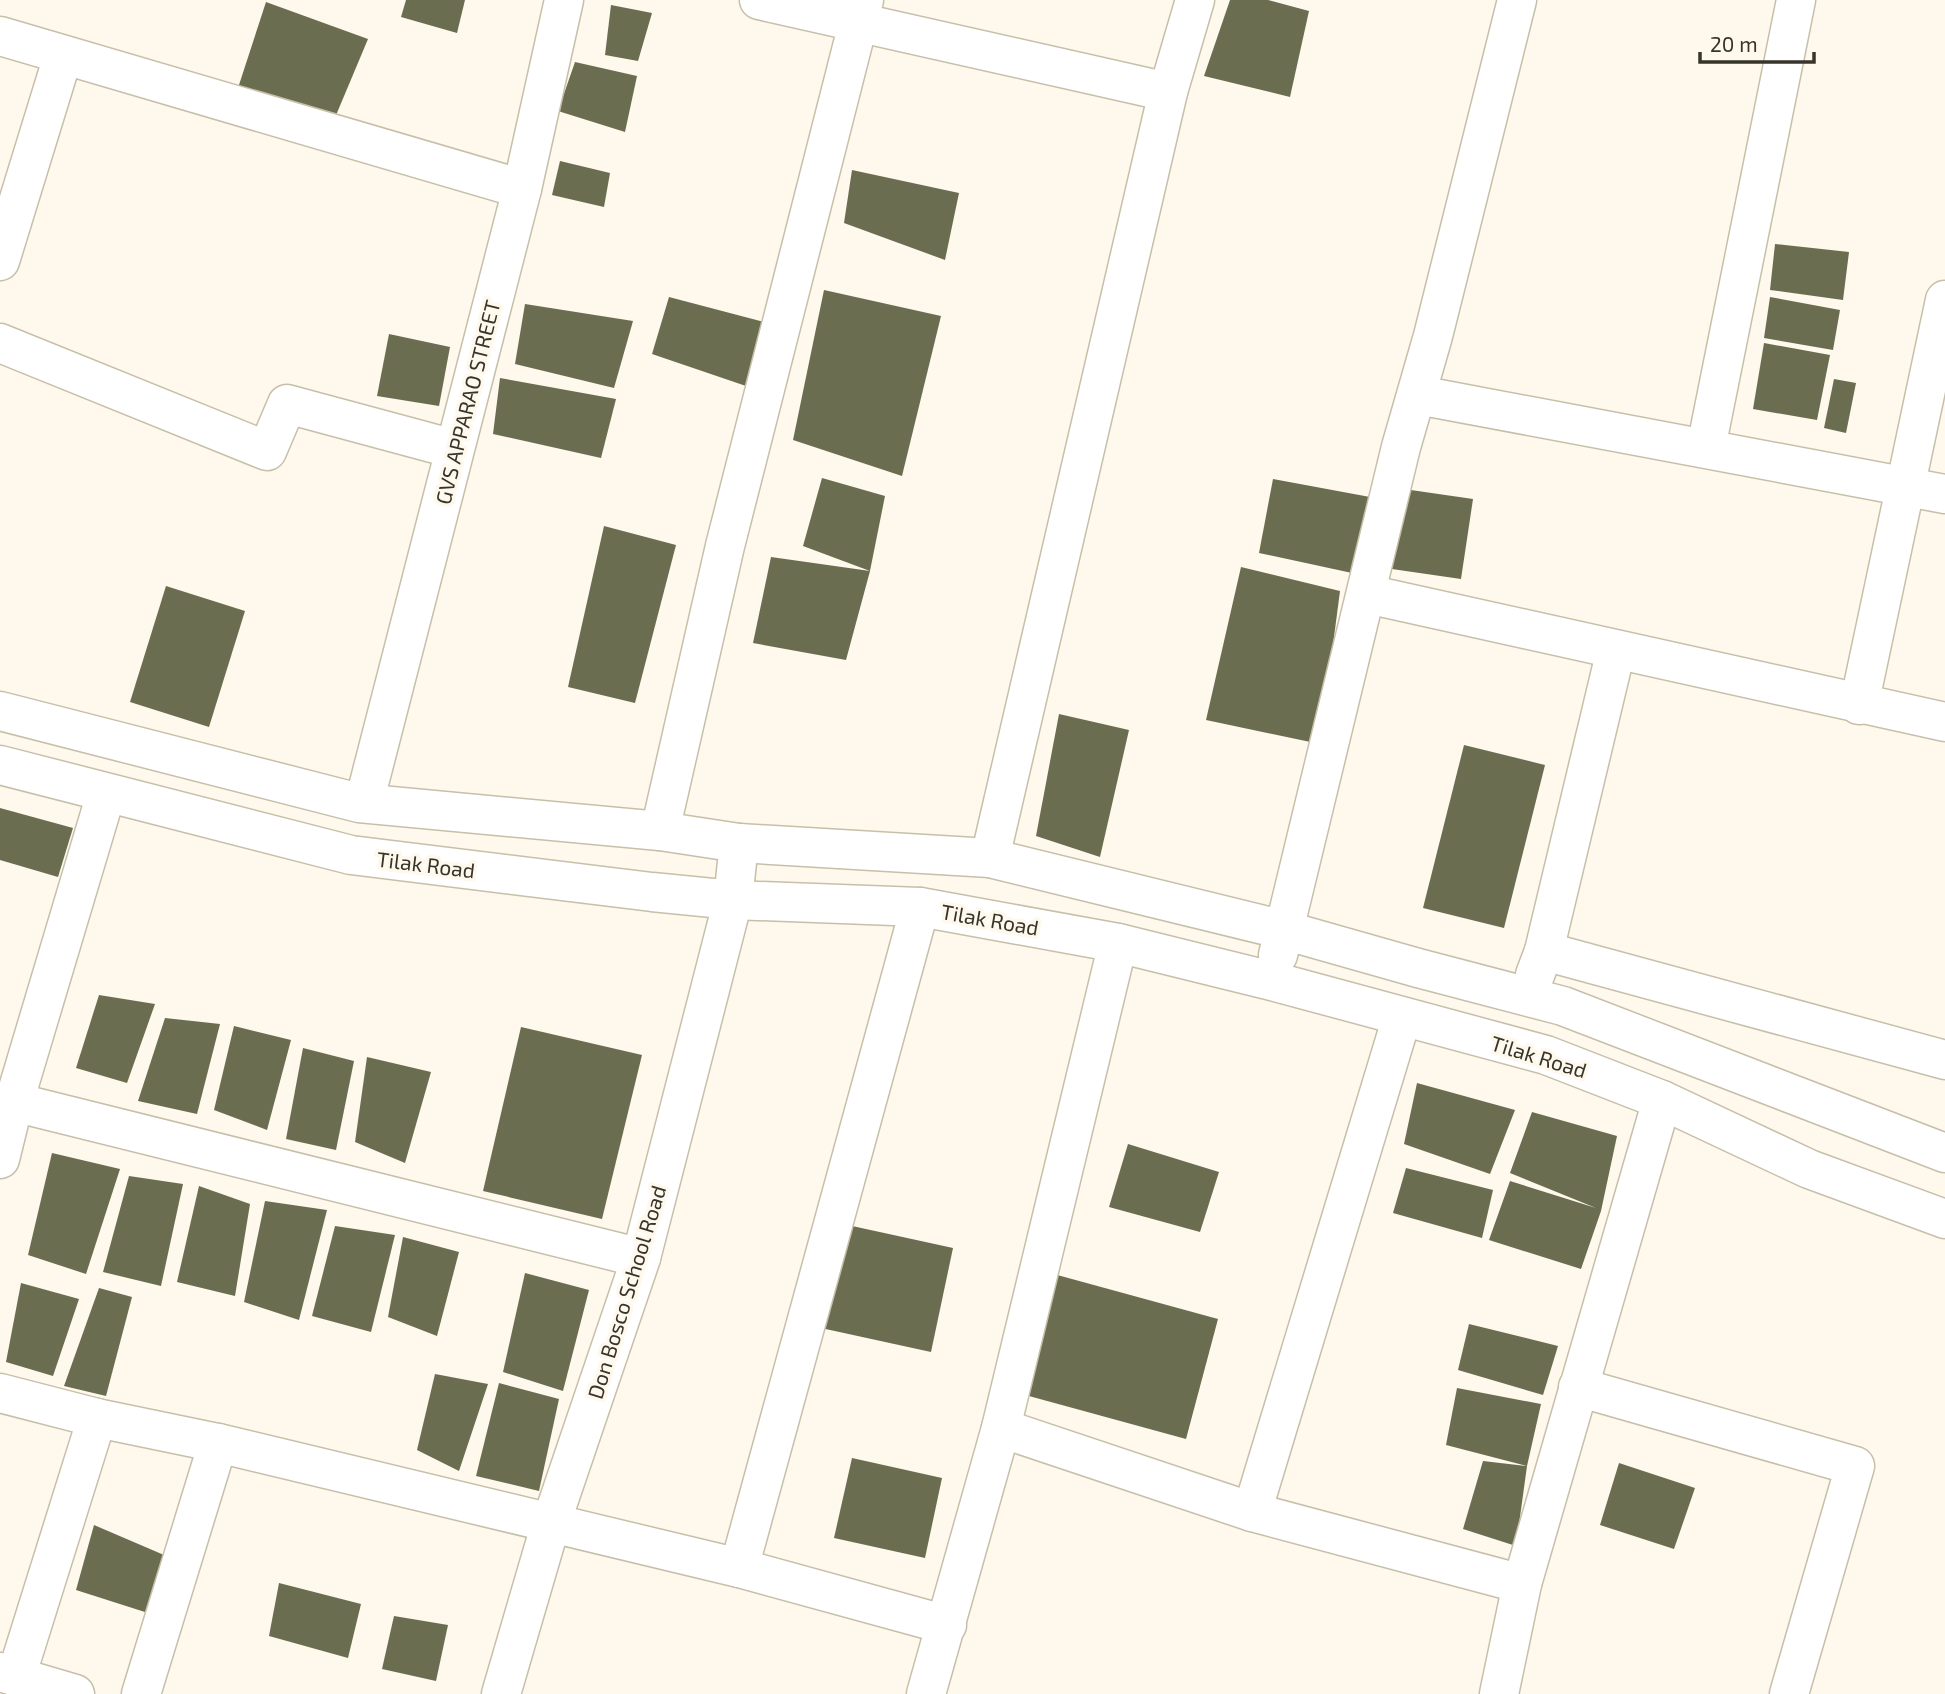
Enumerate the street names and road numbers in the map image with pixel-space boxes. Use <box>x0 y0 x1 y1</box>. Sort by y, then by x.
street label: GVS APPARAO STREET <box>430 297 504 507</box>
street label: Tilak Road <box>375 846 477 882</box>
street label: Tilak Road <box>939 898 1041 940</box>
street label: Tilak Road <box>1488 1030 1590 1082</box>
street label: Don Bosco School Road <box>582 1182 670 1402</box>

